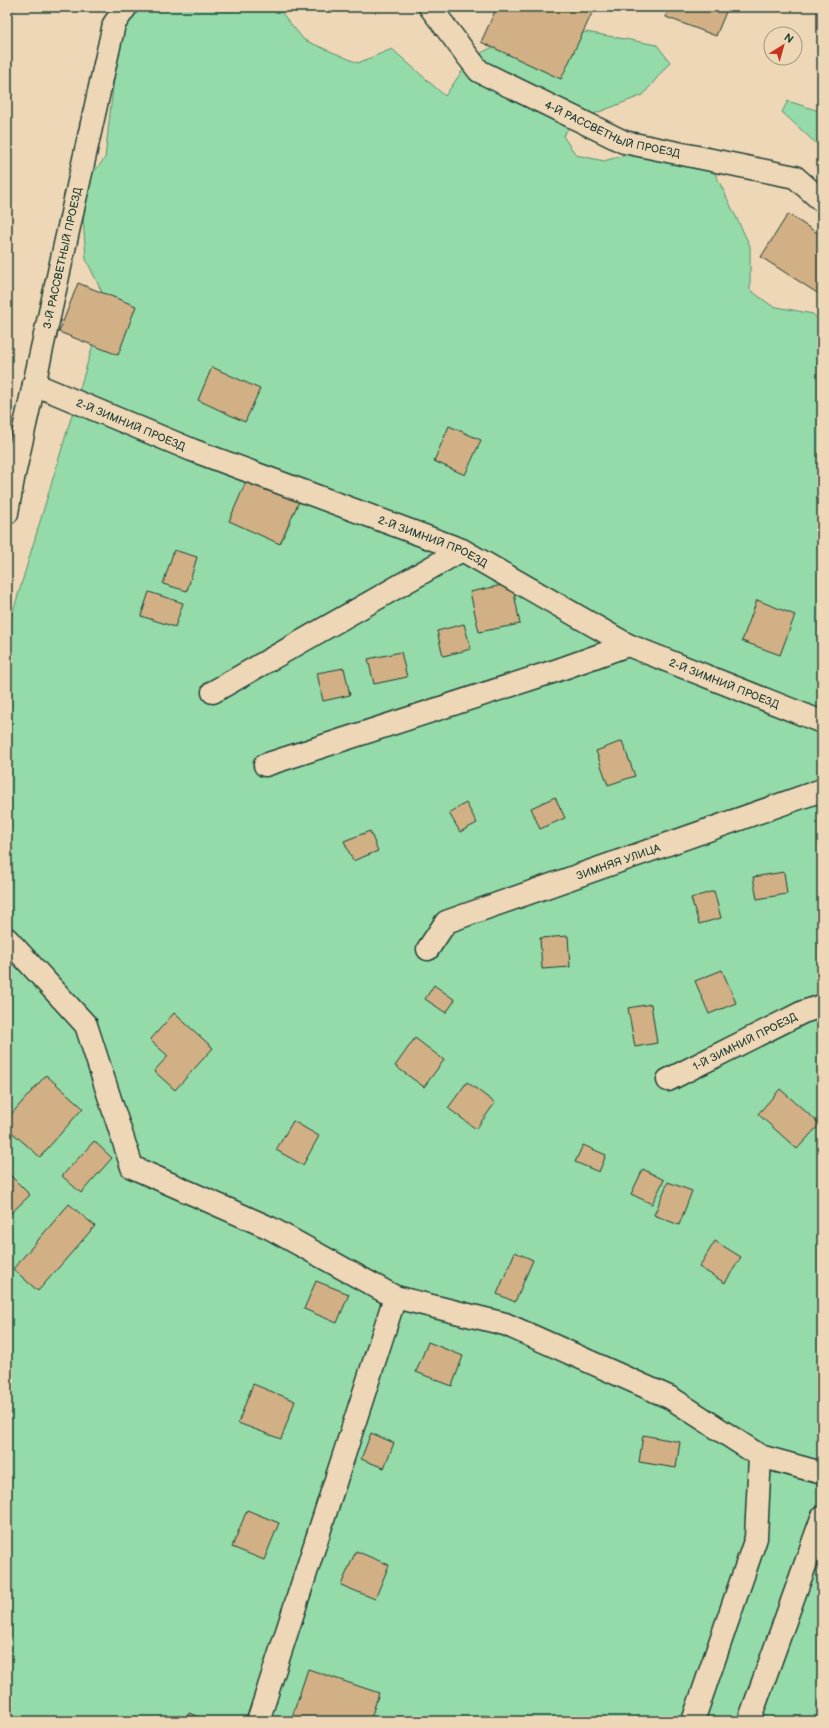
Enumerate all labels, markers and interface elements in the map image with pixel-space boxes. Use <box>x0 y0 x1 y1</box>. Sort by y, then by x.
north arrow <box>763 26 803 66</box>
text: N <box>782 31 796 46</box>
street label: 4-Й РАССВЕТНЫЙ ПРОЕЗД <box>543 98 682 160</box>
street label: 3-Й РАССВЕТНЫЙ ПРОЕЗД <box>40 186 84 330</box>
street label: 2-Й ЗИМНИЙ ПРОЕЗД <box>74 396 188 453</box>
street label: 2-Й ЗИМНИЙ ПРОЕЗД <box>376 513 490 570</box>
street label: 2-Й ЗИМНИЙ ПРОЕЗД <box>667 656 781 711</box>
street label: ЗИМНЯЯ УЛИЦА <box>575 841 662 882</box>
street label: 1-Й ЗИМНИЙ ПРОЕЗД <box>690 1010 799 1073</box>

